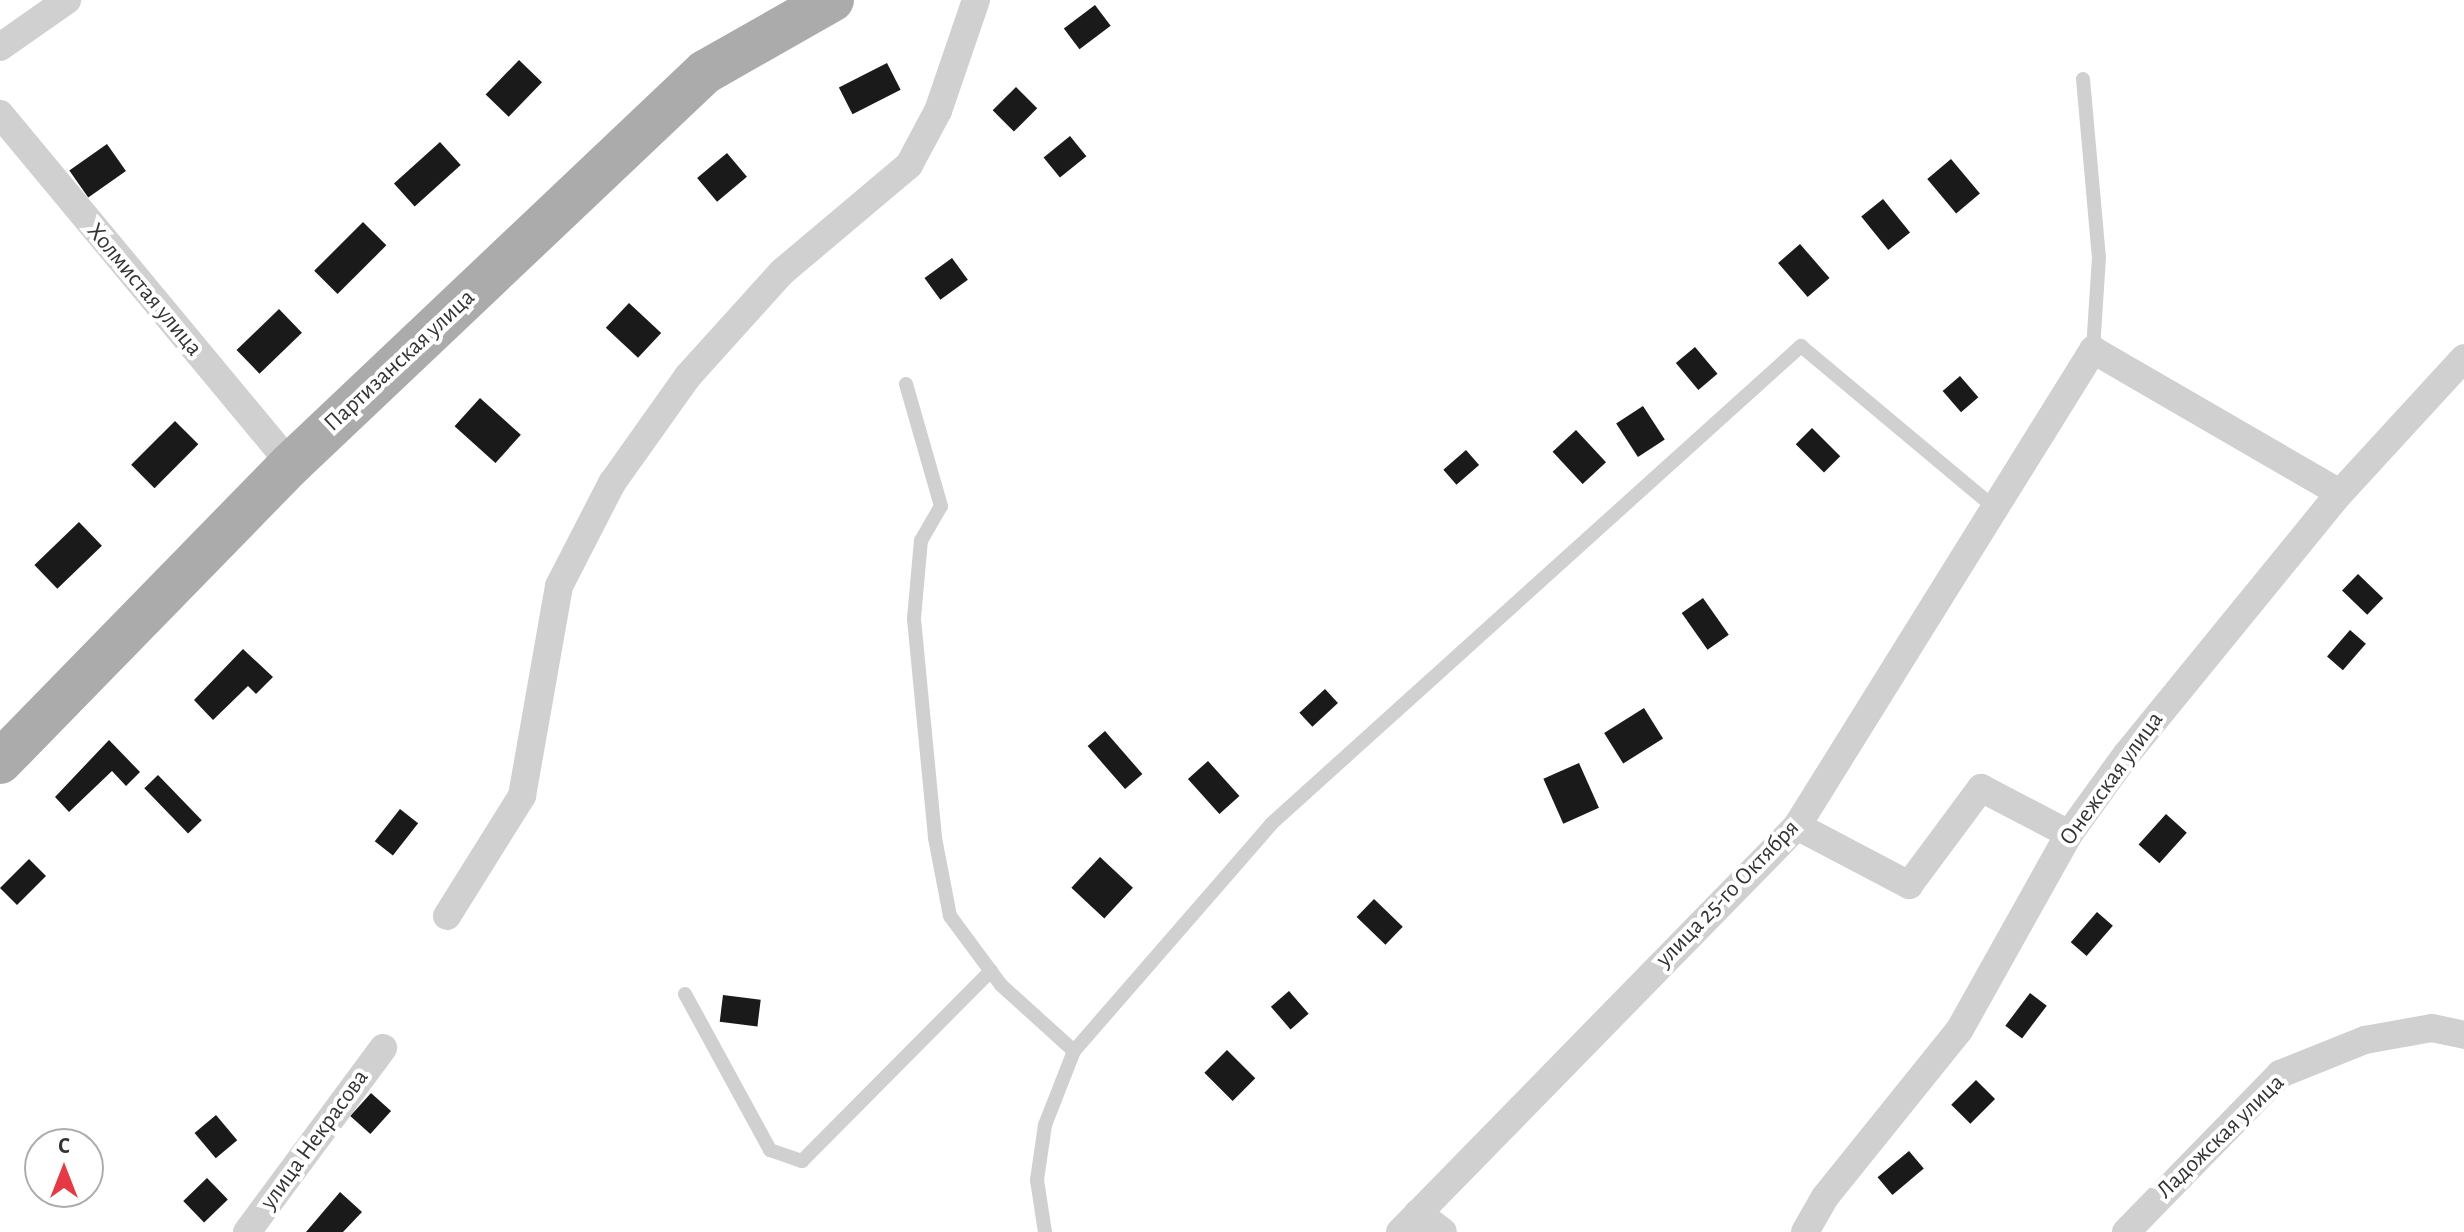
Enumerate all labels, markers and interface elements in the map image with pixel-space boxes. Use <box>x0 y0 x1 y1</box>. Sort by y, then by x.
street label: Холмистая улица <box>80 218 208 362</box>
street label: Партизанская улица <box>319 284 481 438</box>
street label: Онежская улица <box>2054 707 2170 851</box>
street label: улица 25-го Октября <box>1650 814 1806 974</box>
street label: улица Некрасова <box>255 1064 375 1216</box>
street label: Ладожская улица <box>2151 1069 2291 1205</box>
north arrow <box>24 1128 104 1208</box>
text: С <box>58 1135 70 1157</box>

